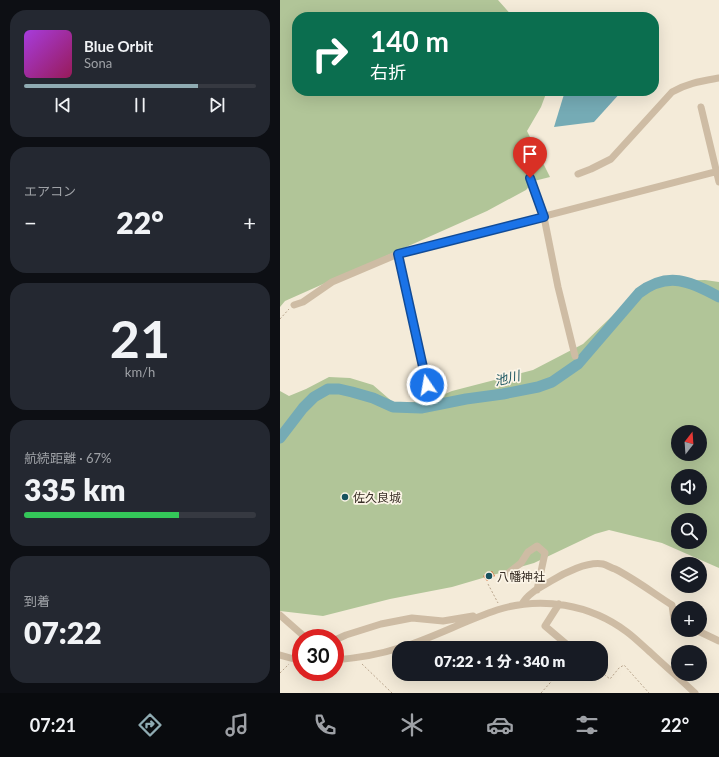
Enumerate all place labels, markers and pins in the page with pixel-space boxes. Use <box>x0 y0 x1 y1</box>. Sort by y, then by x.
pin <box>513 137 547 178</box>
place label: 佐久良城 <box>353 490 401 505</box>
marker: 佐久良城 <box>340 492 350 502</box>
place label: 八幡神社 <box>497 569 545 584</box>
marker: 八幡神社 <box>484 571 494 581</box>

